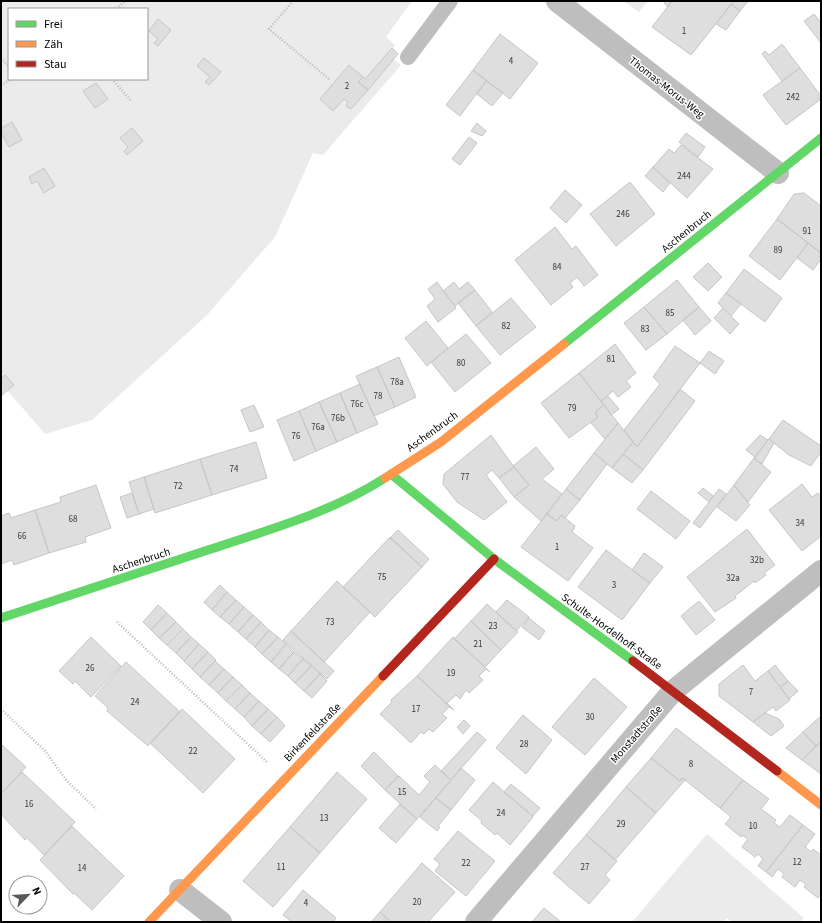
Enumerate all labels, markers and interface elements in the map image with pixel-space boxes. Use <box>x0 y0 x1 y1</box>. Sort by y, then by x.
legend <box>8 8 148 80</box>
text: Frei <box>44 16 63 33</box>
house number: 1 <box>682 25 686 38</box>
text: Zäh <box>44 36 63 53</box>
street label: Thomas-Morus-Weg <box>626 53 708 122</box>
house number: 4 <box>509 55 514 68</box>
text: Stau <box>44 56 67 73</box>
house number: 2 <box>345 80 350 93</box>
house number: 242 <box>786 91 800 104</box>
house number: 244 <box>677 170 691 183</box>
street label: Aschenbruch <box>658 207 714 256</box>
house number: 246 <box>616 208 630 221</box>
house number: 91 <box>803 225 811 238</box>
house number: 89 <box>774 244 783 257</box>
house number: 84 <box>553 261 562 274</box>
house number: 85 <box>666 307 675 320</box>
house number: 82 <box>502 320 511 333</box>
house number: 83 <box>641 323 650 336</box>
house number: 81 <box>607 353 615 366</box>
house number: 80 <box>457 357 466 370</box>
house number: 78a <box>390 376 404 389</box>
house number: 78 <box>374 390 383 403</box>
house number: 76c <box>350 398 364 411</box>
house number: 79 <box>568 402 577 415</box>
street label: Aschenbruch <box>404 408 461 455</box>
house number: 76b <box>331 412 345 425</box>
house number: 76a <box>311 421 325 434</box>
house number: 76 <box>292 430 301 443</box>
house number: 74 <box>230 463 239 476</box>
house number: 77 <box>461 471 470 484</box>
house number: 72 <box>174 480 183 493</box>
house number: 68 <box>69 513 78 526</box>
house number: 34 <box>796 517 805 530</box>
house number: 66 <box>18 530 27 543</box>
house number: 1 <box>555 541 559 554</box>
street label: Aschenbruch <box>110 544 172 577</box>
house number: 32b <box>750 554 764 567</box>
house number: 75 <box>378 571 387 584</box>
house number: 32a <box>726 572 740 585</box>
house number: 3 <box>612 579 617 592</box>
street label: Schulte-Hordelhoff-Straße <box>558 590 665 673</box>
house number: 73 <box>326 616 335 629</box>
house number: 23 <box>489 620 498 633</box>
house number: 21 <box>474 638 482 651</box>
house number: 26 <box>86 662 95 675</box>
house number: 19 <box>447 667 456 680</box>
house number: 7 <box>749 686 754 699</box>
house number: 24 <box>131 696 140 709</box>
street label: Birkenfeldstraße <box>281 699 345 765</box>
street label: Monstadtstraße <box>607 702 666 766</box>
house number: 17 <box>412 703 421 716</box>
house number: 30 <box>586 711 595 724</box>
house number: 28 <box>520 738 529 751</box>
house number: 22 <box>189 745 198 758</box>
house number: 8 <box>689 758 694 771</box>
house number: 15 <box>398 786 407 799</box>
house number: 16 <box>25 798 34 811</box>
house number: 24 <box>497 807 506 820</box>
house number: 13 <box>320 812 329 825</box>
house number: 29 <box>617 818 626 831</box>
house number: 10 <box>749 820 758 833</box>
house number: 12 <box>793 856 802 869</box>
house number: 22 <box>462 857 471 870</box>
house number: 11 <box>277 861 285 874</box>
house number: 27 <box>581 861 590 874</box>
house number: 14 <box>78 862 87 875</box>
north arrow <box>8 875 48 915</box>
text: N <box>28 884 45 897</box>
house number: 20 <box>413 896 422 909</box>
house number: 4 <box>304 897 309 910</box>

